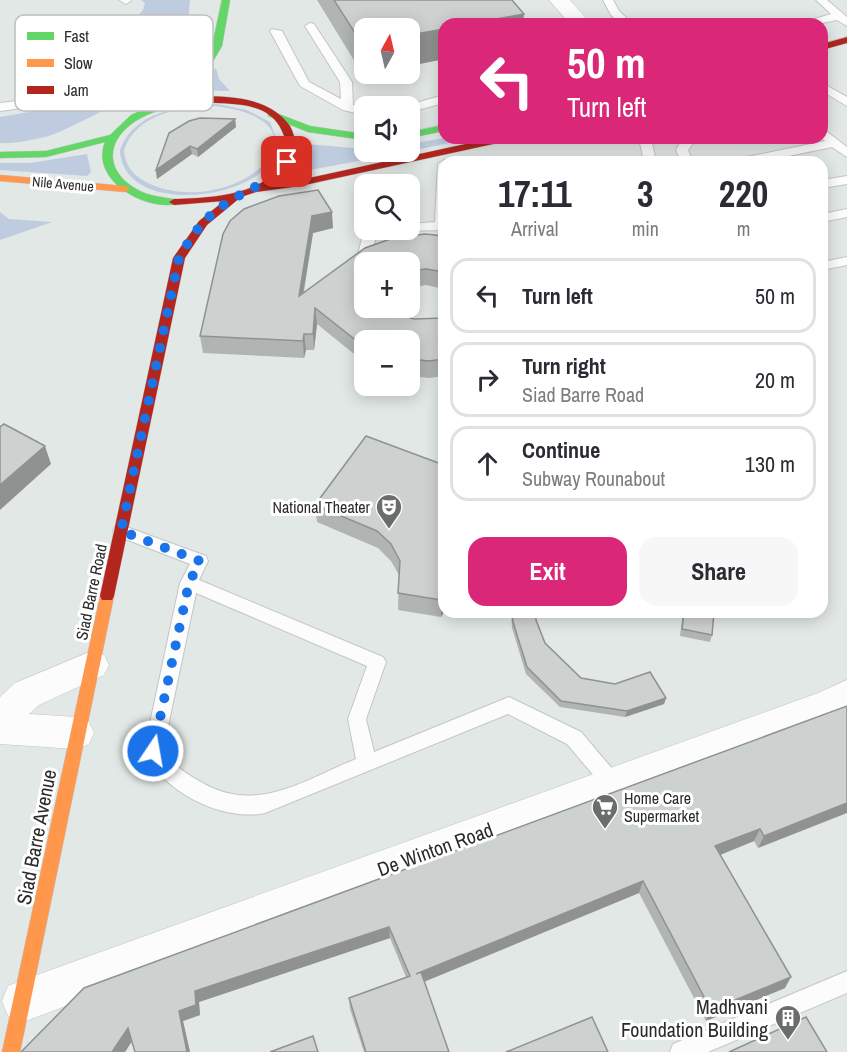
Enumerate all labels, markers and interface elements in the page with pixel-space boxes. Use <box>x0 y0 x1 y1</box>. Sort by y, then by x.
legend <box>15 15 213 111</box>
north arrow <box>354 18 420 84</box>
map controls <box>354 18 420 396</box>
text: Fast <box>64 25 89 47</box>
text: 50 m <box>567 35 646 91</box>
icon: left <box>468 42 546 120</box>
text: Slow <box>64 52 93 74</box>
text: Jam <box>64 79 89 101</box>
text: Turn left <box>567 89 646 125</box>
button: sound <box>354 96 420 162</box>
pin <box>261 136 312 187</box>
icon: arrive <box>270 145 303 178</box>
text: 17:11 <box>498 170 572 218</box>
text: 3 <box>637 170 654 218</box>
text: 220 <box>719 170 768 218</box>
street label: Nile Avenue <box>31 172 95 196</box>
button: search <box>354 174 420 240</box>
text: Arrival <box>511 215 559 242</box>
text: min <box>632 215 659 242</box>
text: m <box>737 215 750 242</box>
button: + <box>354 252 420 318</box>
icon: left <box>471 279 504 312</box>
text: Turn left <box>522 281 593 311</box>
text: 50 m <box>755 281 795 311</box>
button: − <box>354 330 420 396</box>
text: Turn right <box>522 351 606 381</box>
icon: right <box>471 363 504 396</box>
text: 20 m <box>755 365 795 395</box>
text: Siad Barre Road <box>522 381 644 408</box>
text: Continue <box>522 435 600 465</box>
icon: ahead <box>471 447 504 480</box>
text: 130 m <box>745 449 795 479</box>
text: Subway Rounabout <box>522 465 665 492</box>
theatre icon: National Theater <box>374 492 404 530</box>
place label: National Theater <box>272 496 371 518</box>
button: Exit <box>468 537 627 606</box>
button: Share <box>639 537 798 606</box>
street label: Siad Barre Road <box>70 542 112 642</box>
position arrow <box>121 719 185 783</box>
street label: Siad Barre Avenue <box>10 767 62 907</box>
place label: Home Care Supermarket <box>624 787 699 827</box>
supermarket icon: Home Care Supermarket <box>590 792 620 830</box>
street label: De Winton Road <box>373 816 497 882</box>
place label: Madhvani Foundation Building <box>621 993 768 1043</box>
building icon: Madhvani Foundation Building <box>773 1003 803 1041</box>

